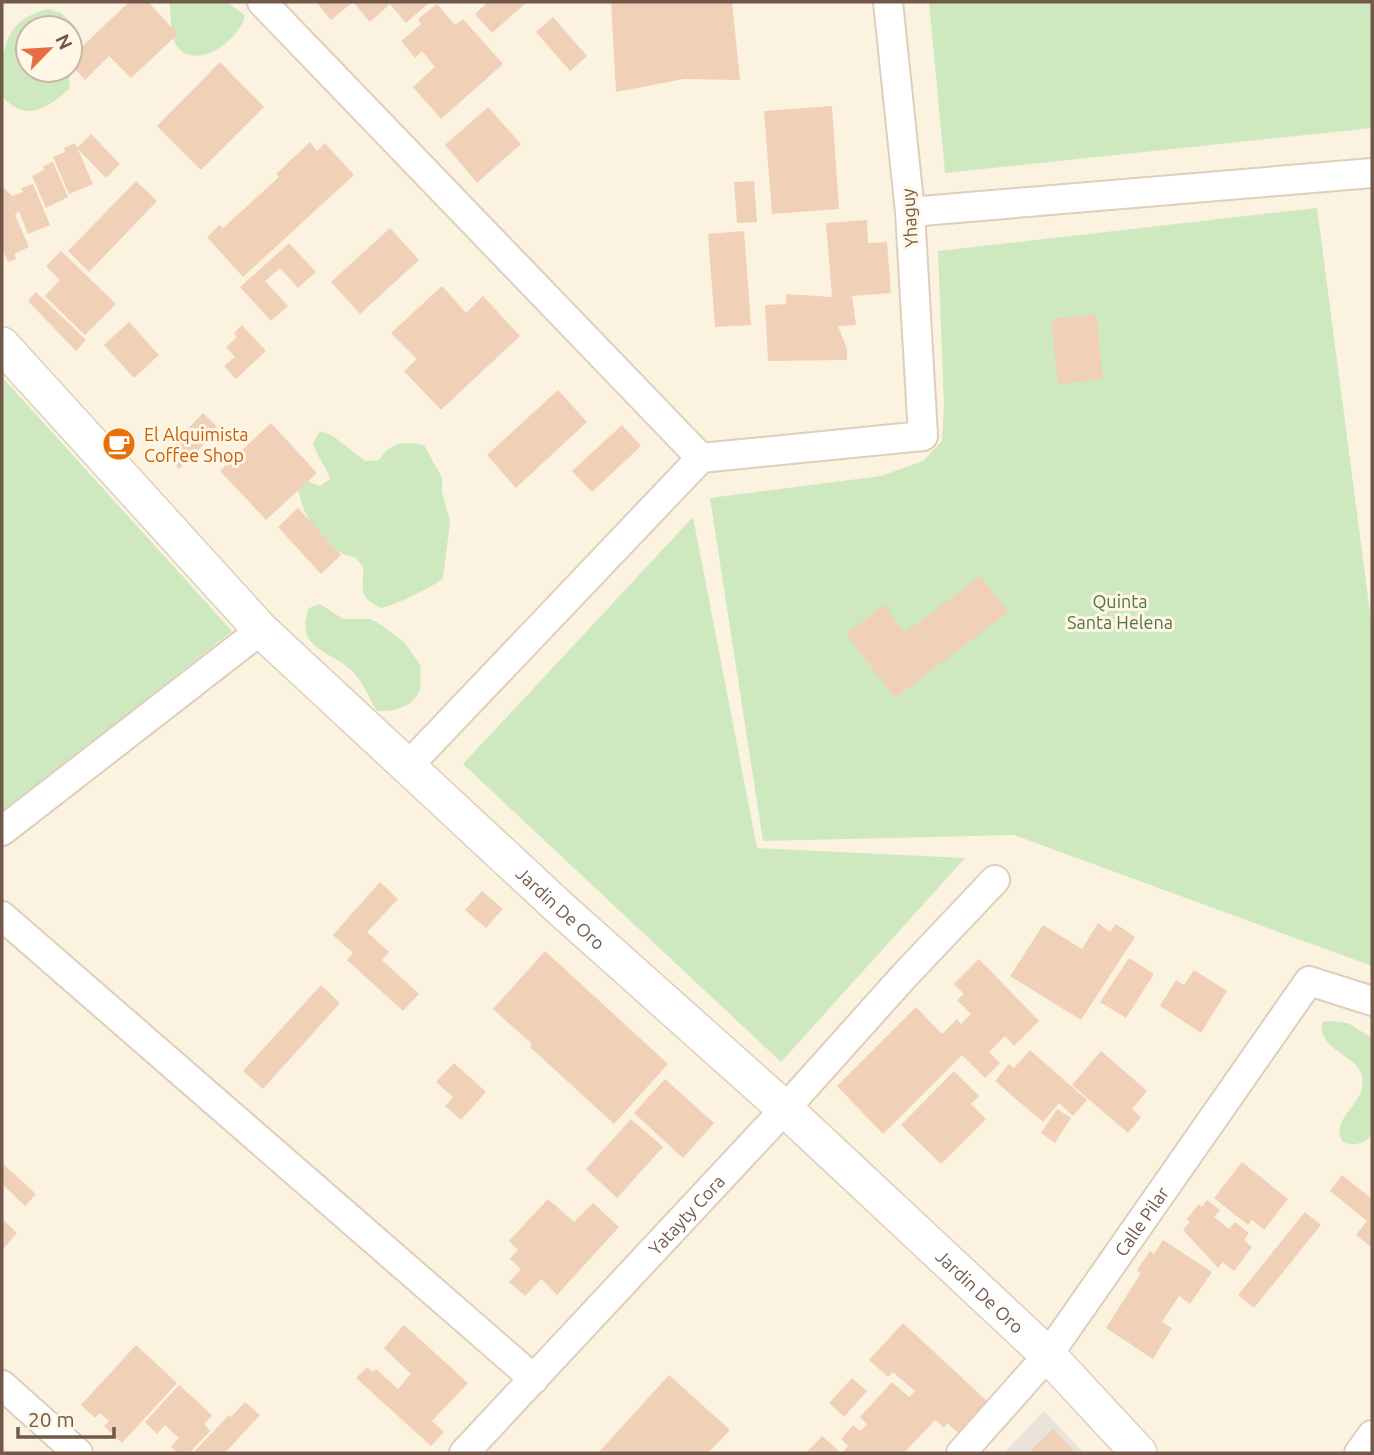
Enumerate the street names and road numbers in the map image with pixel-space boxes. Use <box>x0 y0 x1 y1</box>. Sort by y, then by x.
street label: Yhaguy <box>897 187 921 248</box>
street label: Jardin De Oro <box>512 863 609 953</box>
street label: Yatayty Cora <box>644 1171 728 1259</box>
street label: Calle Pilar <box>1110 1183 1172 1260</box>
street label: Jardin De Oro <box>932 1246 1028 1337</box>

